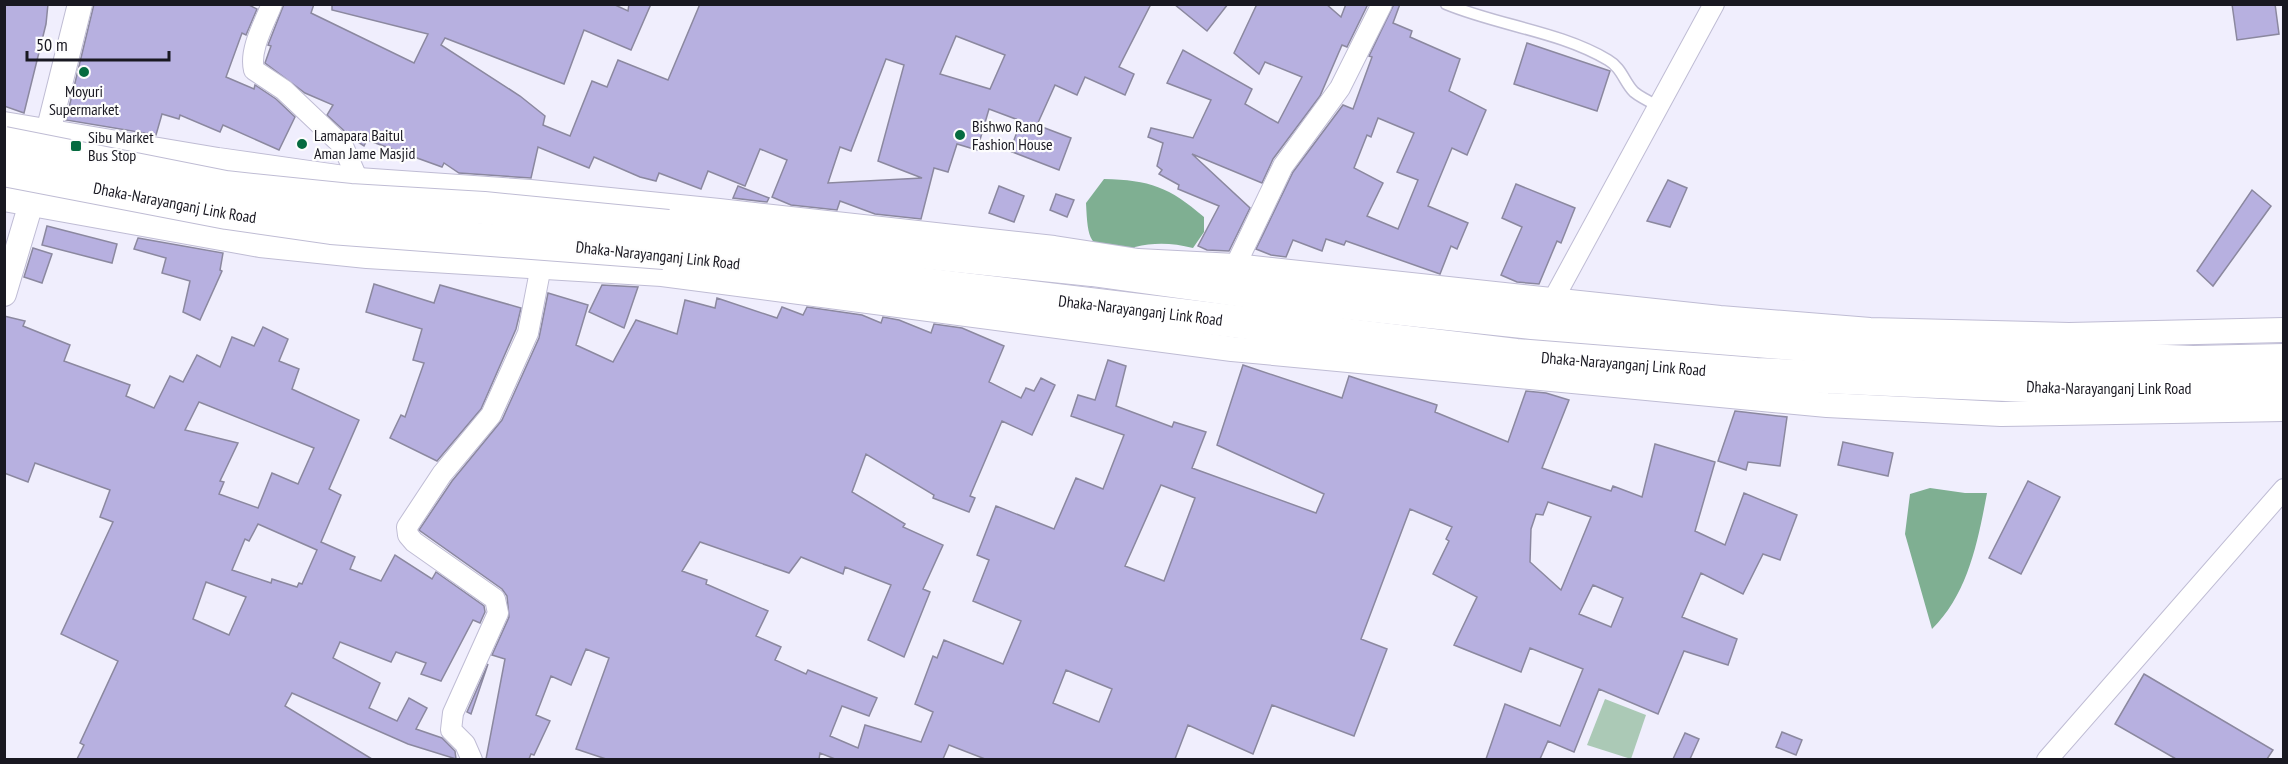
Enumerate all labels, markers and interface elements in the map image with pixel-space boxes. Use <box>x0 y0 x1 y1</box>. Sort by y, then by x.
scale bar <box>27 24 170 62</box>
text: 50 m <box>36 33 68 56</box>
marker: Moyuri Supermarket <box>77 65 91 79</box>
place label: Moyuri Supermarket <box>49 81 120 119</box>
place label: Bishwo Rang Fashion House <box>972 116 1053 154</box>
place label: Lamapara Baitul Aman Jame Masjid <box>314 125 415 163</box>
place label: Sibu Market Bus Stop <box>88 127 154 165</box>
marker: Bishwo Rang Fashion House <box>953 128 967 142</box>
marker: Lamapara Baitul Aman Jame Masjid <box>295 137 309 151</box>
marker: Sibu Market Bus Stop <box>69 139 83 153</box>
street label: Dhaka-Narayanganj Link Road <box>92 177 258 227</box>
street label: Dhaka-Narayanganj Link Road <box>575 236 741 274</box>
street label: Dhaka-Narayanganj Link Road <box>1057 290 1224 330</box>
street label: Dhaka-Narayanganj Link Road <box>1540 347 1707 380</box>
street label: Dhaka-Narayanganj Link Road <box>2026 376 2192 398</box>

